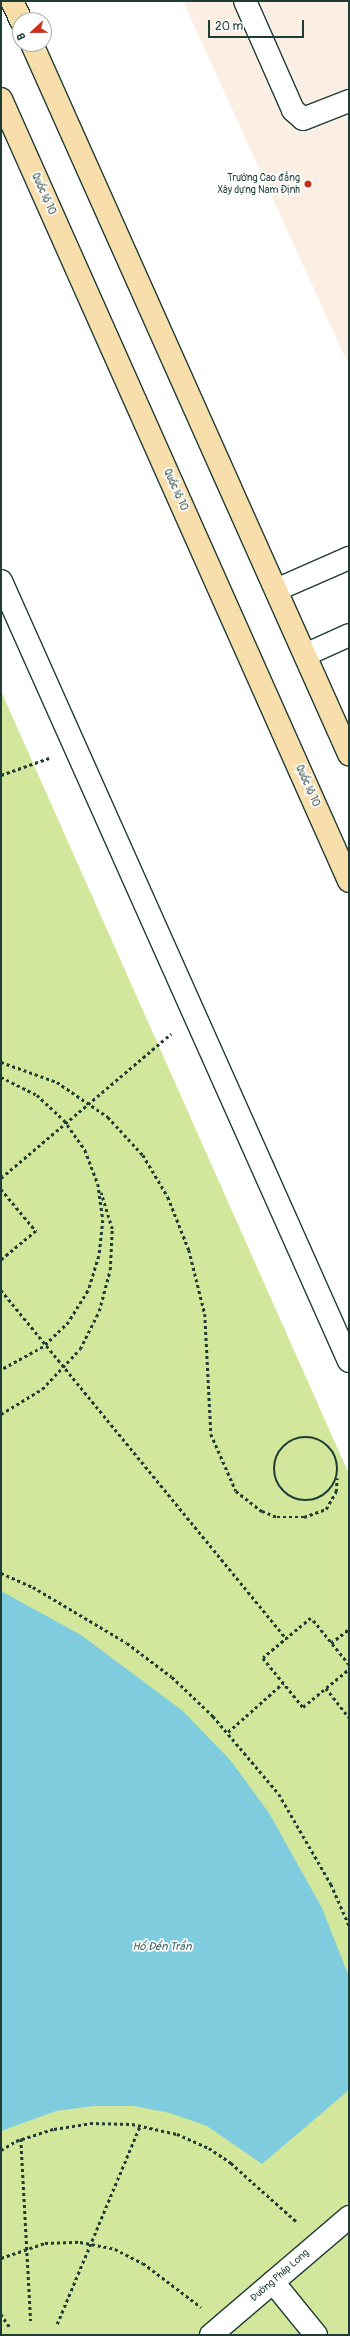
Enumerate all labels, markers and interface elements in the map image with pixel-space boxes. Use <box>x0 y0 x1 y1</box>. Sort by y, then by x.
north arrow <box>12 12 52 52</box>
scale bar <box>210 12 306 38</box>
text: 20 m <box>215 19 243 34</box>
text: B <box>14 31 29 42</box>
street label: Quốc lộ 10 <box>28 171 58 217</box>
place label: Trường Cao đẳng Xây dựng Nam Định <box>217 172 300 196</box>
marker: Trường Cao đẳng Xây dựng Nam Định <box>303 179 313 189</box>
street label: Quốc lộ 10 <box>160 467 190 513</box>
street label: Quốc lộ 10 <box>292 763 322 809</box>
water label: Hồ Đền Trần <box>133 1940 191 1954</box>
street label: Đường Pháp Long <box>248 2247 312 2305</box>

